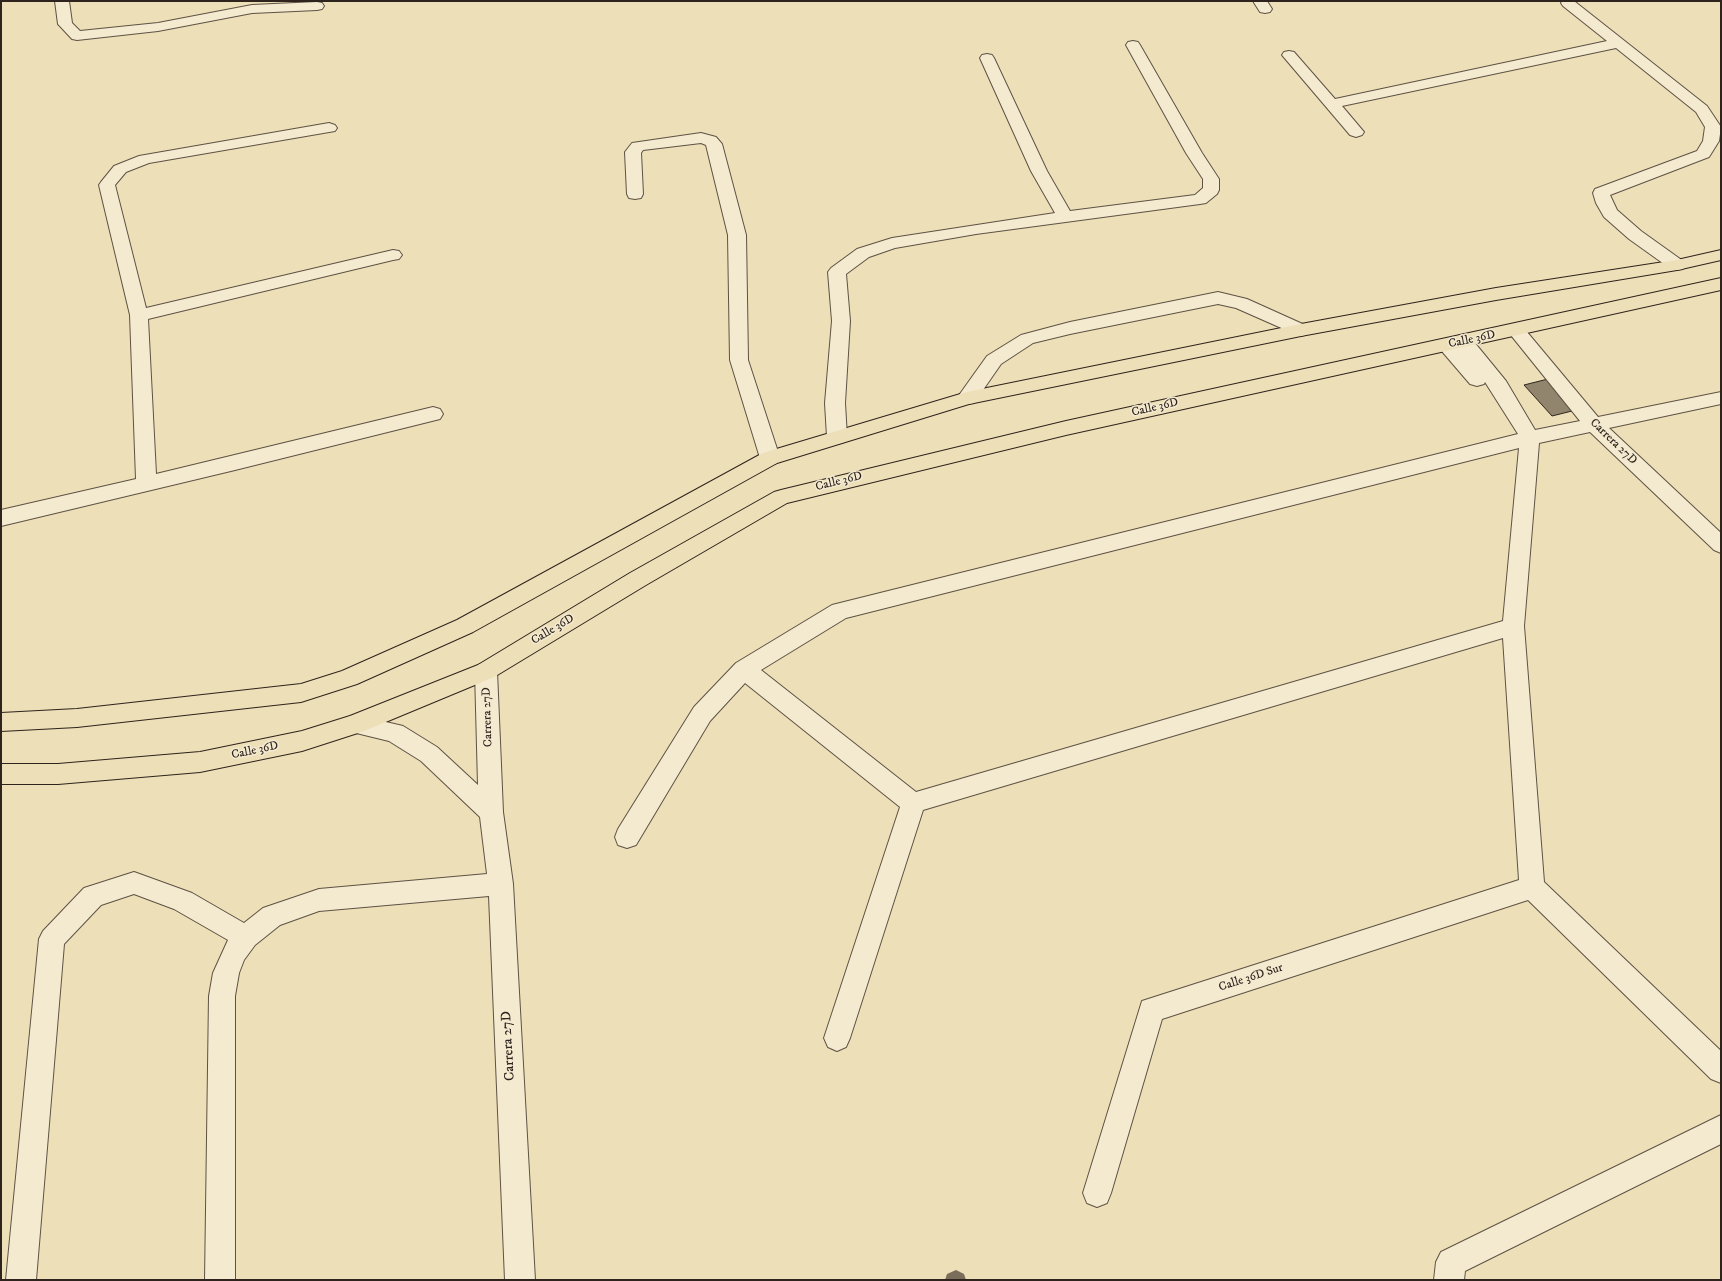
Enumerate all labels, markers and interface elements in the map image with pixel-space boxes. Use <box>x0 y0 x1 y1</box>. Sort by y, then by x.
street label: Calle 36D <box>1447 328 1497 352</box>
street label: Calle 36D <box>1130 396 1180 420</box>
street label: Carrera 27D <box>1586 416 1640 468</box>
street label: Calle 36D <box>814 469 864 495</box>
street label: Calle 36D <box>529 612 577 648</box>
street label: Carrera 27D <box>480 687 496 747</box>
street label: Calle 36D <box>230 739 280 763</box>
street label: Calle 36D Sur <box>1217 961 1285 995</box>
street label: Carrera 27D <box>499 1011 519 1081</box>

